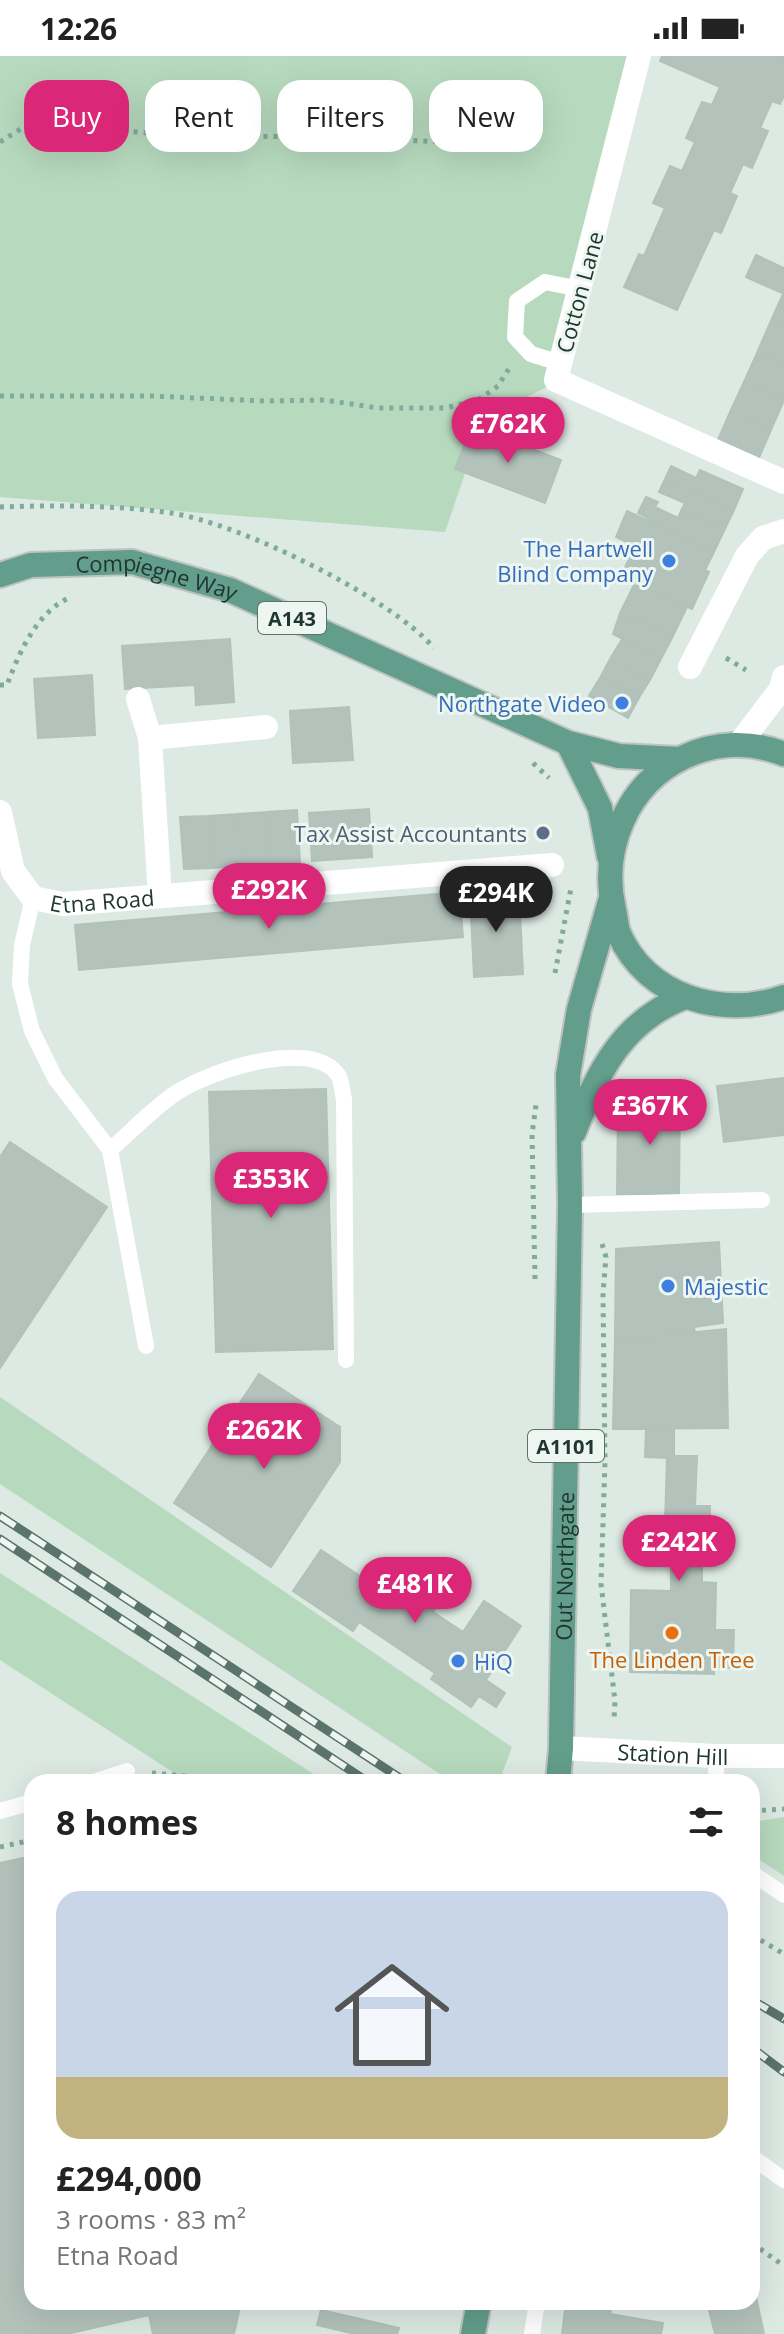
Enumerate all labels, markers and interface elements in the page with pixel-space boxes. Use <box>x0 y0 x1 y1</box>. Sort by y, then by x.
text: 12:26 <box>40 8 117 49</box>
chip: Buy <box>24 80 129 152</box>
chip: Rent <box>145 80 261 152</box>
chip: Filters <box>277 80 413 152</box>
chip: New <box>429 80 543 152</box>
street label: Cotton Lane <box>548 228 610 356</box>
pin: £762K <box>452 397 564 465</box>
text: £762K <box>470 405 546 441</box>
place label: The Hartwell Blind Company <box>497 533 654 588</box>
street label: Compiegne Way <box>75 547 244 607</box>
marker: The Hartwell Blind Company <box>660 552 678 570</box>
road number: A143 <box>258 602 326 634</box>
place label: Northgate Video <box>438 688 606 718</box>
marker: Northgate Video <box>613 694 631 712</box>
place label: Tax Assist Accountants <box>294 818 527 848</box>
marker: Tax Assist Accountants <box>534 824 552 842</box>
pin: £292K <box>213 863 325 931</box>
pin: £294K <box>440 866 552 934</box>
text: £292K <box>231 871 307 907</box>
text: £294K <box>458 874 534 910</box>
street label: Etna Road <box>48 882 155 919</box>
pin: £367K <box>594 1079 706 1147</box>
text: £367K <box>612 1087 688 1123</box>
pin: £353K <box>215 1152 327 1220</box>
text: £353K <box>233 1160 309 1196</box>
place label: Majestic <box>684 1271 768 1301</box>
marker: Majestic <box>659 1277 677 1295</box>
pin: £262K <box>208 1403 320 1471</box>
text: £262K <box>226 1411 302 1447</box>
road number: A1101 <box>528 1430 604 1462</box>
street label: Out Northgate <box>548 1492 580 1641</box>
pin: £242K <box>623 1515 735 1583</box>
text: £242K <box>641 1523 717 1559</box>
pin: £481K <box>359 1557 471 1625</box>
text: £481K <box>377 1565 453 1601</box>
marker: The Linden Tree <box>663 1624 681 1642</box>
place label: The Linden Tree <box>589 1644 755 1674</box>
place label: HiQ <box>474 1646 513 1676</box>
marker: HiQ <box>449 1652 467 1670</box>
street label: Station Hill <box>617 1736 728 1771</box>
text: 8 homes <box>56 1799 198 1845</box>
icon: filters <box>684 1800 728 1844</box>
icon: home <box>320 1943 464 2087</box>
text: £294,000 <box>56 2155 202 2201</box>
text: 3 rooms · 83 m² <box>56 2201 246 2237</box>
text: Etna Road <box>56 2237 179 2273</box>

